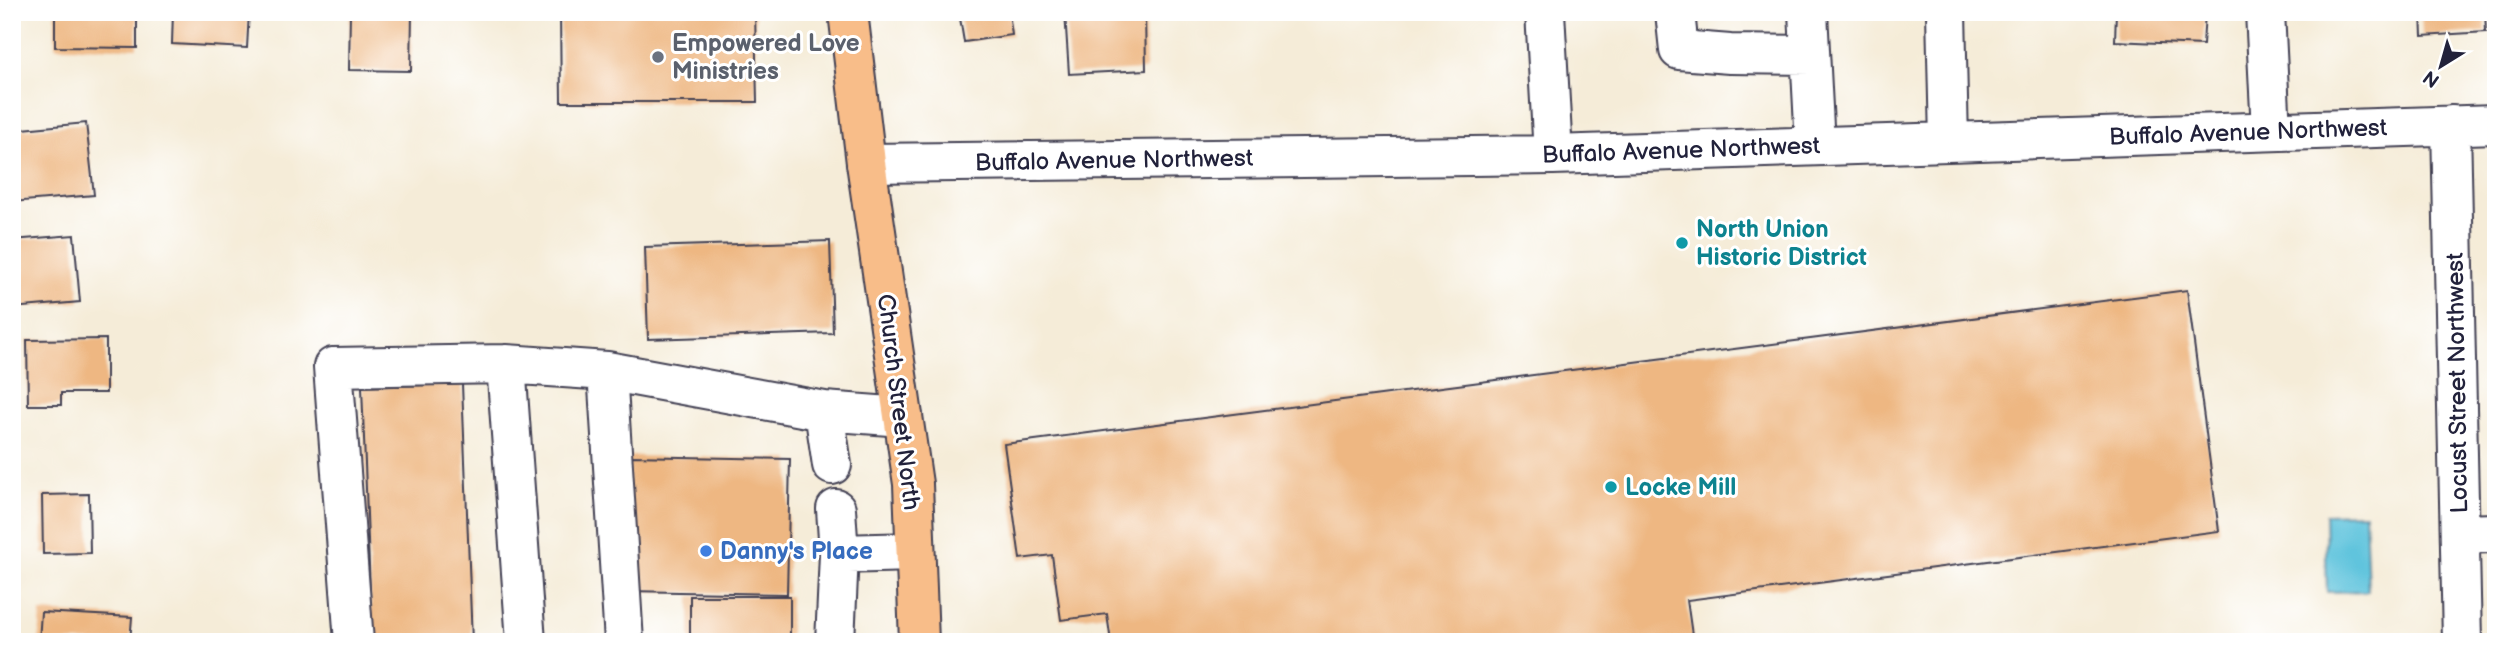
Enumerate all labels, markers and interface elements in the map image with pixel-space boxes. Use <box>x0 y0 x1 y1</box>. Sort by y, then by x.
place label: Empowered Love Ministries <box>672 29 860 86</box>
north arrow <box>2406 32 2476 102</box>
marker: Empowered Love Ministries <box>650 49 666 65</box>
text: N <box>2419 65 2444 92</box>
street label: Buffalo Avenue Northwest <box>2108 113 2388 152</box>
street label: Buffalo Avenue Northwest <box>1541 131 1821 170</box>
street label: Buffalo Avenue Northwest <box>975 144 1254 177</box>
place label: North Union Historic District <box>1696 215 1867 272</box>
marker: North Union Historic District <box>1674 235 1690 251</box>
street label: Locust Street Northwest <box>2441 252 2474 514</box>
street label: Church Street North <box>871 292 926 512</box>
place label: Locke Mill <box>1625 473 1736 502</box>
marker: Locke Mill <box>1603 479 1619 495</box>
place label: Danny's Place <box>720 537 873 566</box>
marker: Danny's Place <box>698 543 714 559</box>

